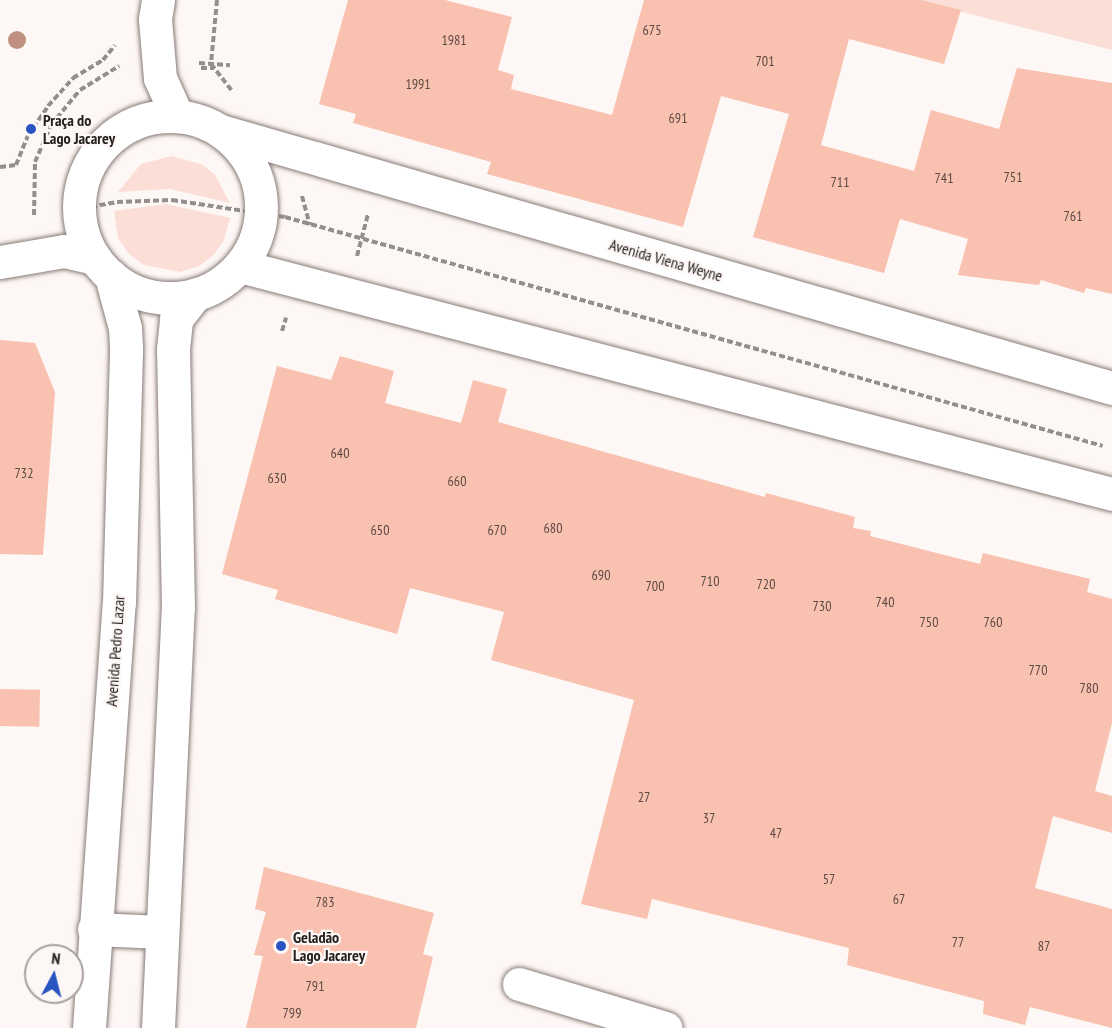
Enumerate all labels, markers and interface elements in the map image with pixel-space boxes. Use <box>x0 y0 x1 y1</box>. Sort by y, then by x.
house number: 675 <box>643 22 661 38</box>
house number: 1981 <box>441 32 467 48</box>
house number: 701 <box>756 53 774 69</box>
house number: 1991 <box>405 76 431 92</box>
place label: Praça do Lago Jacarey <box>43 110 115 148</box>
house number: 691 <box>669 110 687 126</box>
marker: Praça do Lago Jacarey <box>24 122 38 136</box>
house number: 751 <box>1004 169 1022 185</box>
house number: 741 <box>935 170 953 186</box>
house number: 711 <box>831 174 849 190</box>
house number: 761 <box>1064 208 1082 224</box>
street label: Avenida Viena Weyne <box>607 235 725 285</box>
house number: 640 <box>331 445 349 461</box>
house number: 732 <box>15 465 33 481</box>
house number: 630 <box>268 470 286 486</box>
house number: 660 <box>448 473 466 489</box>
house number: 680 <box>544 520 562 536</box>
house number: 650 <box>371 522 389 538</box>
house number: 670 <box>488 522 506 538</box>
house number: 690 <box>592 567 610 583</box>
house number: 710 <box>701 573 719 589</box>
house number: 720 <box>757 576 775 592</box>
house number: 700 <box>646 578 664 594</box>
house number: 740 <box>876 594 894 610</box>
street label: Avenida Pedro Lazar <box>102 595 128 707</box>
house number: 730 <box>813 598 831 614</box>
house number: 750 <box>920 614 938 630</box>
house number: 760 <box>984 614 1002 630</box>
house number: 770 <box>1029 662 1047 678</box>
house number: 780 <box>1080 680 1098 696</box>
house number: 27 <box>638 789 650 805</box>
house number: 37 <box>703 810 715 826</box>
house number: 47 <box>770 825 782 841</box>
house number: 57 <box>823 871 835 887</box>
house number: 67 <box>893 891 905 907</box>
house number: 783 <box>316 894 334 910</box>
place label: Geladão Lago Jacarey <box>293 927 365 965</box>
house number: 77 <box>952 934 964 950</box>
house number: 87 <box>1038 938 1050 954</box>
marker: Geladão Lago Jacarey <box>274 939 288 953</box>
north arrow <box>24 944 84 1004</box>
text: N <box>50 948 61 969</box>
house number: 791 <box>306 978 324 994</box>
house number: 799 <box>283 1005 301 1021</box>

